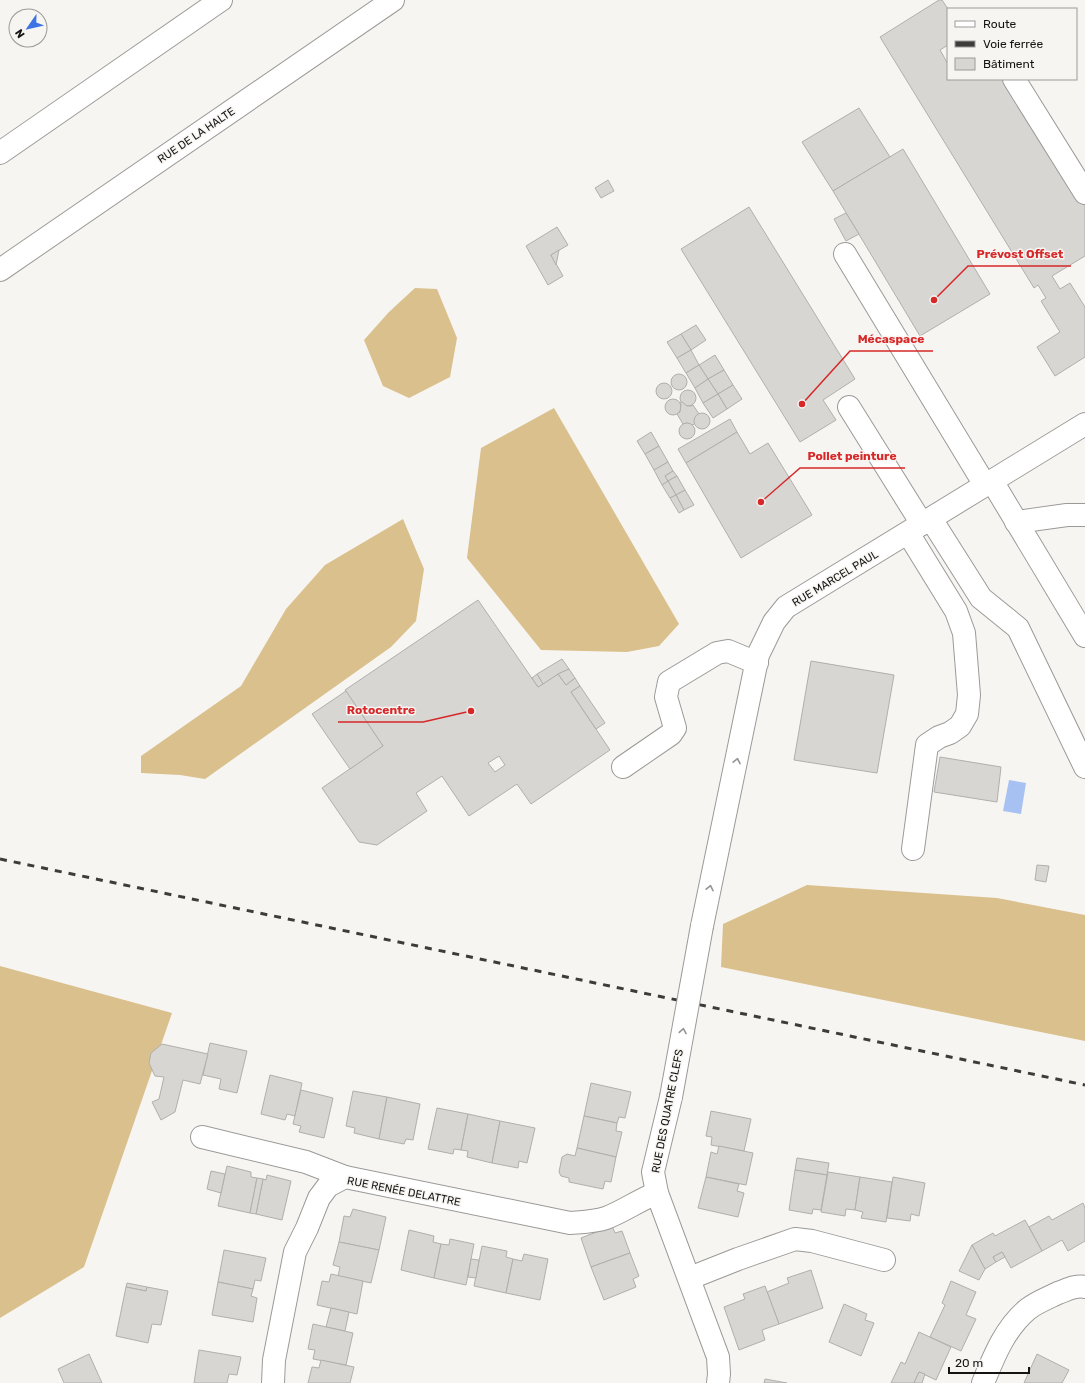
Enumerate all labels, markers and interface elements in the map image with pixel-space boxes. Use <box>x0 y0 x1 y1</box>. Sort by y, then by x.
north arrow <box>8 8 48 48</box>
legend <box>947 8 1077 80</box>
text: Route <box>983 17 1017 31</box>
text: N <box>12 26 28 40</box>
text: Voie ferrée <box>983 37 1043 51</box>
text: Bâtiment <box>983 57 1035 71</box>
street label: RUE DE LA HALTE <box>155 105 238 166</box>
callout: Prévost Offset <box>968 242 1071 266</box>
text: Prévost Offset <box>977 247 1064 261</box>
callout: Mécaspace <box>850 327 933 351</box>
text: Mécaspace <box>858 332 924 346</box>
callout: Pollet peinture <box>800 444 905 468</box>
text: Pollet peinture <box>807 449 897 463</box>
street label: RUE MARCEL PAUL <box>790 548 881 609</box>
callout: Rotocentre <box>338 698 423 722</box>
text: Rotocentre <box>347 703 415 717</box>
one-way arrow <box>732 758 740 764</box>
one-way arrow <box>706 885 714 891</box>
one-way arrow <box>678 1028 687 1034</box>
street label: RUE DES QUATRE CLEFS <box>649 1048 686 1174</box>
street label: RUE RENÉE DELATTRE <box>346 1174 462 1209</box>
scale bar <box>949 1349 1029 1375</box>
text: 20 m <box>955 1356 983 1370</box>

